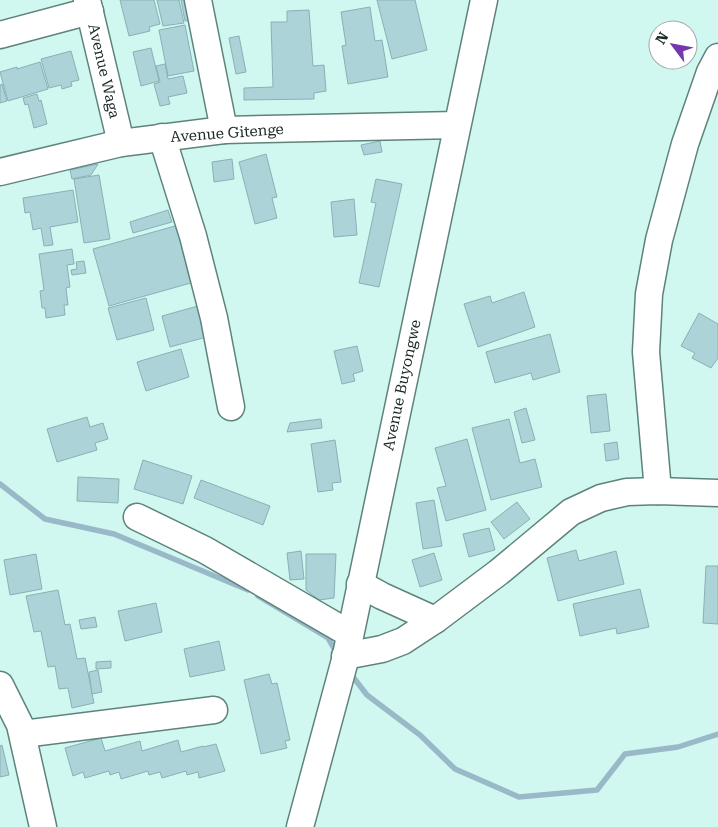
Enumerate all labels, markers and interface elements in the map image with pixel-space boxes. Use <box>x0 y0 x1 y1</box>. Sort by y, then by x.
north arrow <box>648 20 698 70</box>
street label: Avenue Waga <box>84 22 124 120</box>
text: N <box>652 29 672 47</box>
street label: Avenue Gitenge <box>170 120 284 146</box>
street label: Avenue Buyongwe <box>379 318 425 452</box>

